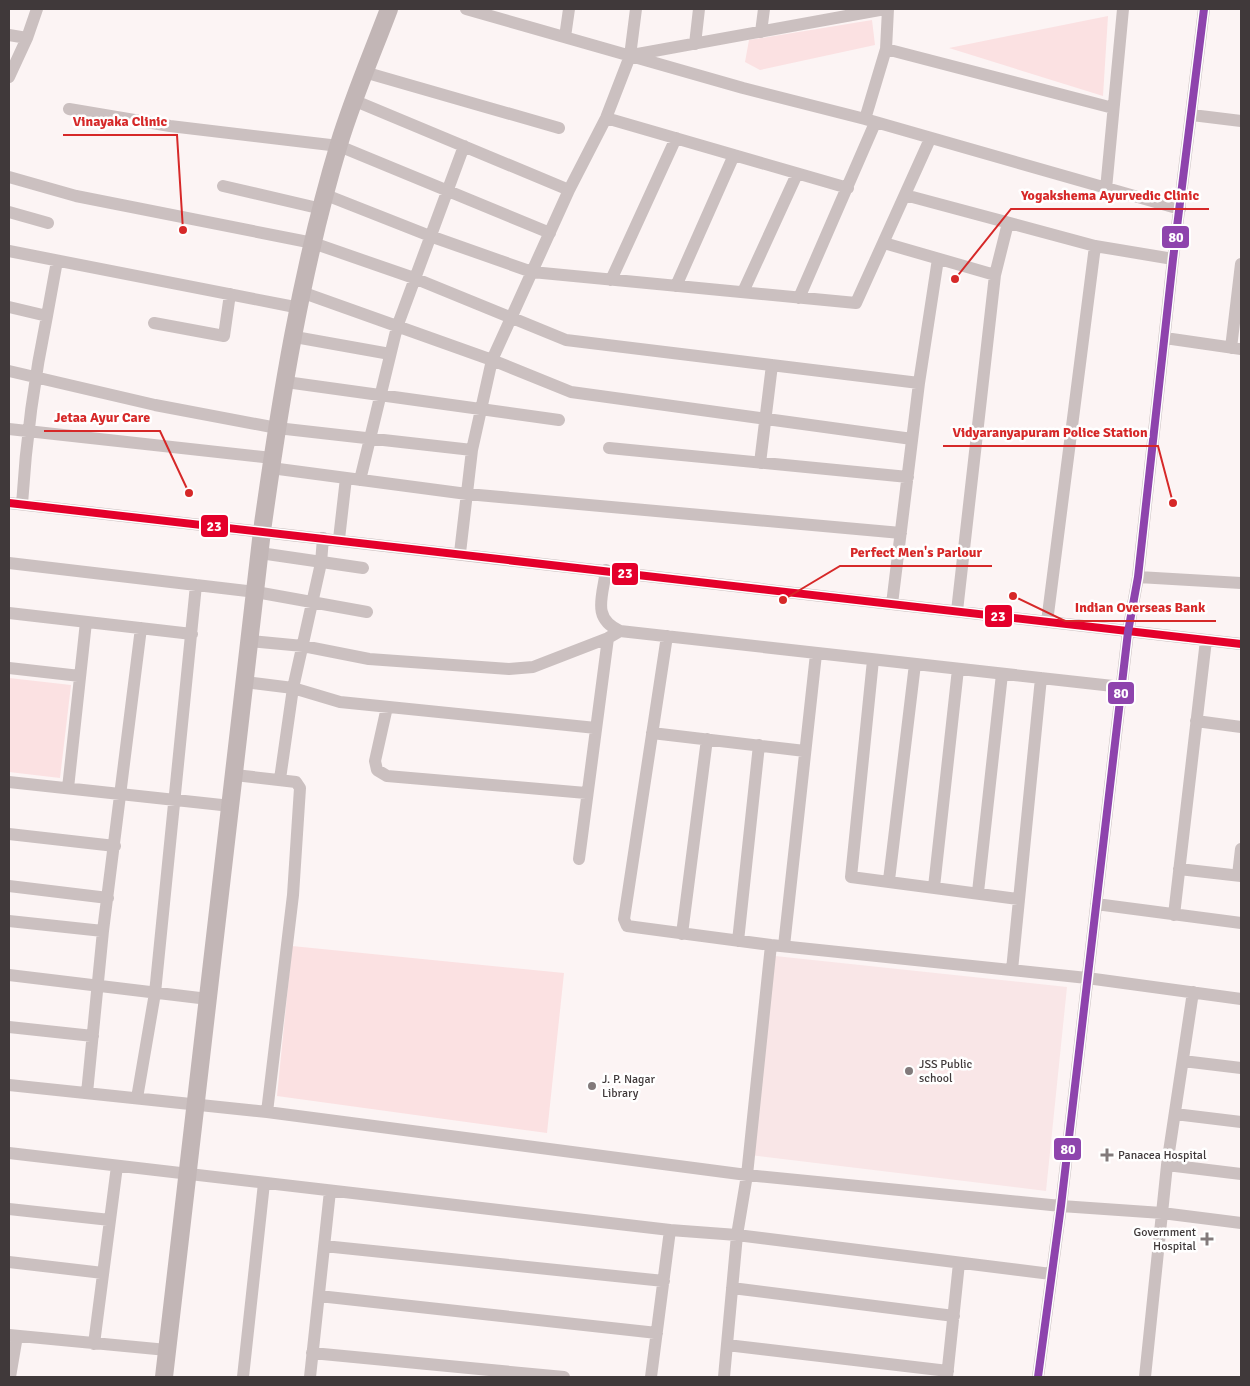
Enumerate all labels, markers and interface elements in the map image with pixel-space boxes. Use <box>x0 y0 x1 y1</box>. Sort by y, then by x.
callout: Vinayaka Clinic <box>63 106 177 135</box>
text: Vinayaka Clinic <box>73 113 167 130</box>
callout: Yogakshema Ayurvedic Clinic <box>1011 180 1209 209</box>
text: Yogakshema Ayurvedic Clinic <box>1020 187 1199 204</box>
line badge: 80 <box>1161 225 1190 249</box>
text: 80 <box>1168 229 1184 246</box>
callout: Jetaa Ayur Care <box>44 402 160 431</box>
text: Jetaa Ayur Care <box>54 409 150 426</box>
callout: Vidyaranyapuram Police Station <box>943 417 1158 446</box>
text: Vidyaranyapuram Police Station <box>952 424 1148 441</box>
line badge: 23 <box>200 514 229 538</box>
text: 23 <box>206 518 222 535</box>
callout: Perfect Men's Parlour <box>840 537 992 566</box>
text: Perfect Men's Parlour <box>850 544 983 561</box>
line badge: 23 <box>611 562 639 586</box>
text: 23 <box>617 565 633 582</box>
callout: Indian Overseas Bank <box>1065 592 1216 621</box>
text: Indian Overseas Bank <box>1075 599 1206 616</box>
line badge: 23 <box>984 604 1013 628</box>
text: 23 <box>990 608 1006 625</box>
line badge: 80 <box>1107 681 1135 705</box>
text: 80 <box>1113 685 1129 702</box>
place label: JSS Public school <box>919 1057 973 1086</box>
marker: JSS Public school <box>903 1065 915 1077</box>
place label: J. P. Nagar Library <box>602 1072 655 1101</box>
marker: J. P. Nagar Library <box>586 1080 598 1092</box>
line badge: 80 <box>1053 1137 1082 1161</box>
text: 80 <box>1060 1141 1076 1158</box>
marker: Panacea Hospital <box>1100 1148 1114 1162</box>
place label: Panacea Hospital <box>1118 1148 1207 1163</box>
place label: Government Hospital <box>1134 1225 1196 1254</box>
marker: Government Hospital <box>1200 1232 1214 1246</box>

